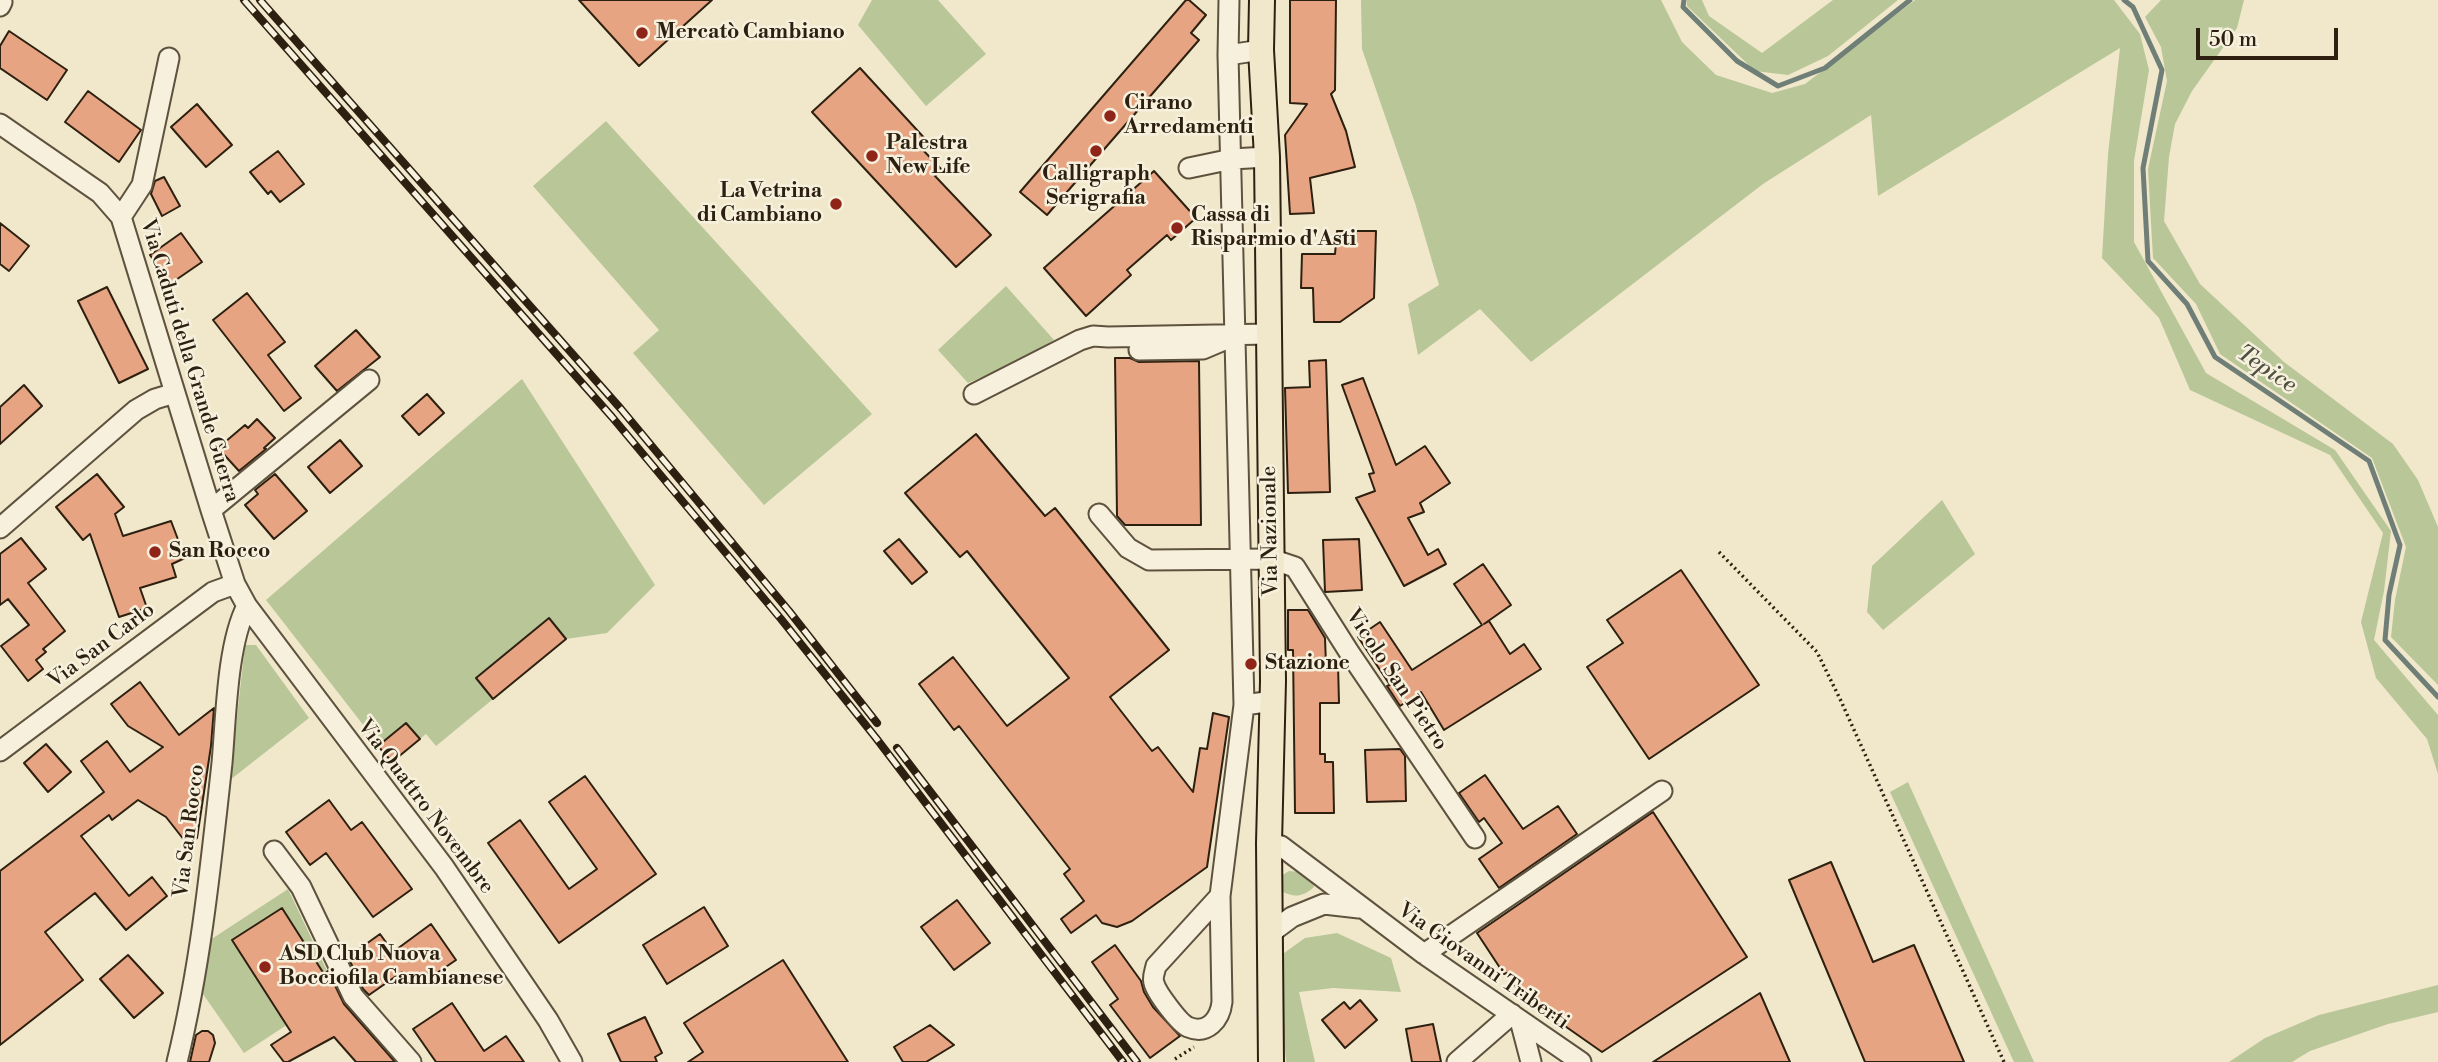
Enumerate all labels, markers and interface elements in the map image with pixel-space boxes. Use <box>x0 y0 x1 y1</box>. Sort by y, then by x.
scale bar <box>2200 14 2342 58</box>
place label: Mercatò Cambiano <box>656 20 845 46</box>
marker: Mercatò Cambiano <box>634 25 650 41</box>
text: 50 m <box>2209 27 2257 53</box>
place label: Cirano Arredamenti <box>1124 91 1254 141</box>
marker: Cirano Arredamenti <box>1102 108 1118 124</box>
place label: Palestra New Life <box>886 131 971 181</box>
marker: Calligraph Serigrafia <box>1088 143 1104 159</box>
marker: Palestra New Life <box>864 148 880 164</box>
place label: Calligraph Serigrafia <box>1042 162 1150 212</box>
place label: La Vetrina di Cambiano <box>697 179 822 229</box>
marker: La Vetrina di Cambiano <box>828 196 844 212</box>
place label: Cassa di Risparmio d'Asti <box>1191 203 1356 253</box>
street label: Via Caduti della Grande Guerra <box>134 216 244 506</box>
marker: Cassa di Risparmio d'Asti <box>1169 220 1185 236</box>
water label: Tepice <box>2231 340 2301 400</box>
street label: Via Nazionale <box>1257 466 1285 596</box>
place label: San Rocco <box>169 539 270 565</box>
marker: San Rocco <box>147 544 163 560</box>
street label: Via San Carlo <box>44 598 160 694</box>
street label: Vicolo San Pietro <box>1339 605 1453 755</box>
place label: Stazione <box>1265 651 1350 677</box>
marker: Stazione <box>1243 656 1259 672</box>
street label: Via Quattro Novembre <box>351 715 499 899</box>
street label: Via San Rocco <box>169 763 211 899</box>
street label: Via Giovanni Triberti <box>1392 898 1574 1036</box>
place label: ASD Club Nuova Bocciofila Cambianese <box>279 942 503 992</box>
marker: ASD Club Nuova Bocciofila Cambianese <box>257 959 273 975</box>

